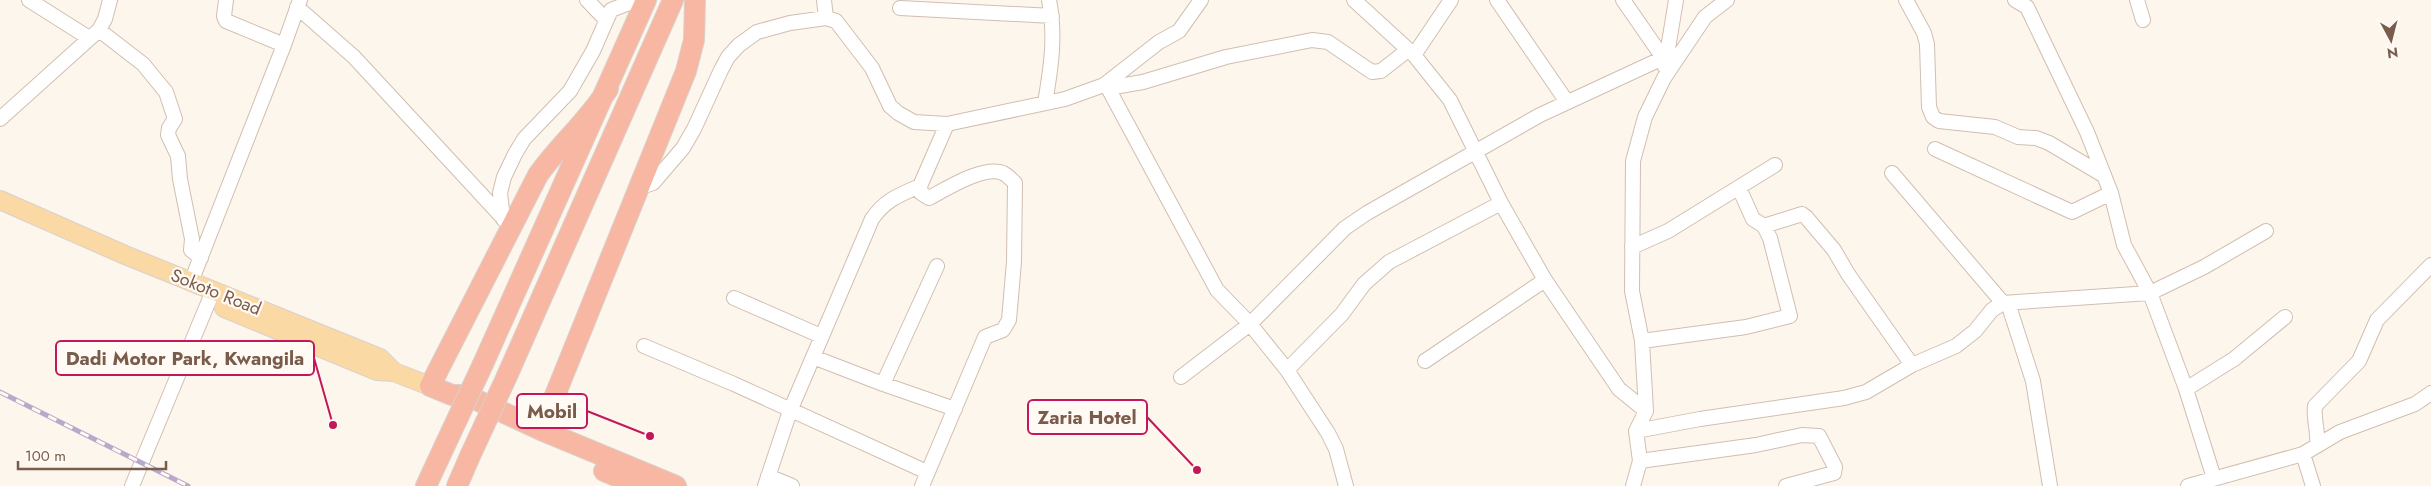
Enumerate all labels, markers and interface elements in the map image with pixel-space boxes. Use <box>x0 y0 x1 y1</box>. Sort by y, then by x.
north arrow <box>2366 15 2416 65</box>
text: N <box>2386 42 2399 64</box>
street label: Sokoto Road <box>167 262 265 322</box>
callout: Dadi Motor Park, Kwangila <box>56 341 314 375</box>
text: Dadi Motor Park, Kwangila <box>66 345 304 372</box>
callout: Mobil <box>517 394 587 428</box>
text: Mobil <box>527 398 577 425</box>
callout: Zaria Hotel <box>1028 400 1147 434</box>
text: Zaria Hotel <box>1037 404 1137 431</box>
scale bar <box>18 438 165 470</box>
text: 100 m <box>25 445 66 467</box>

